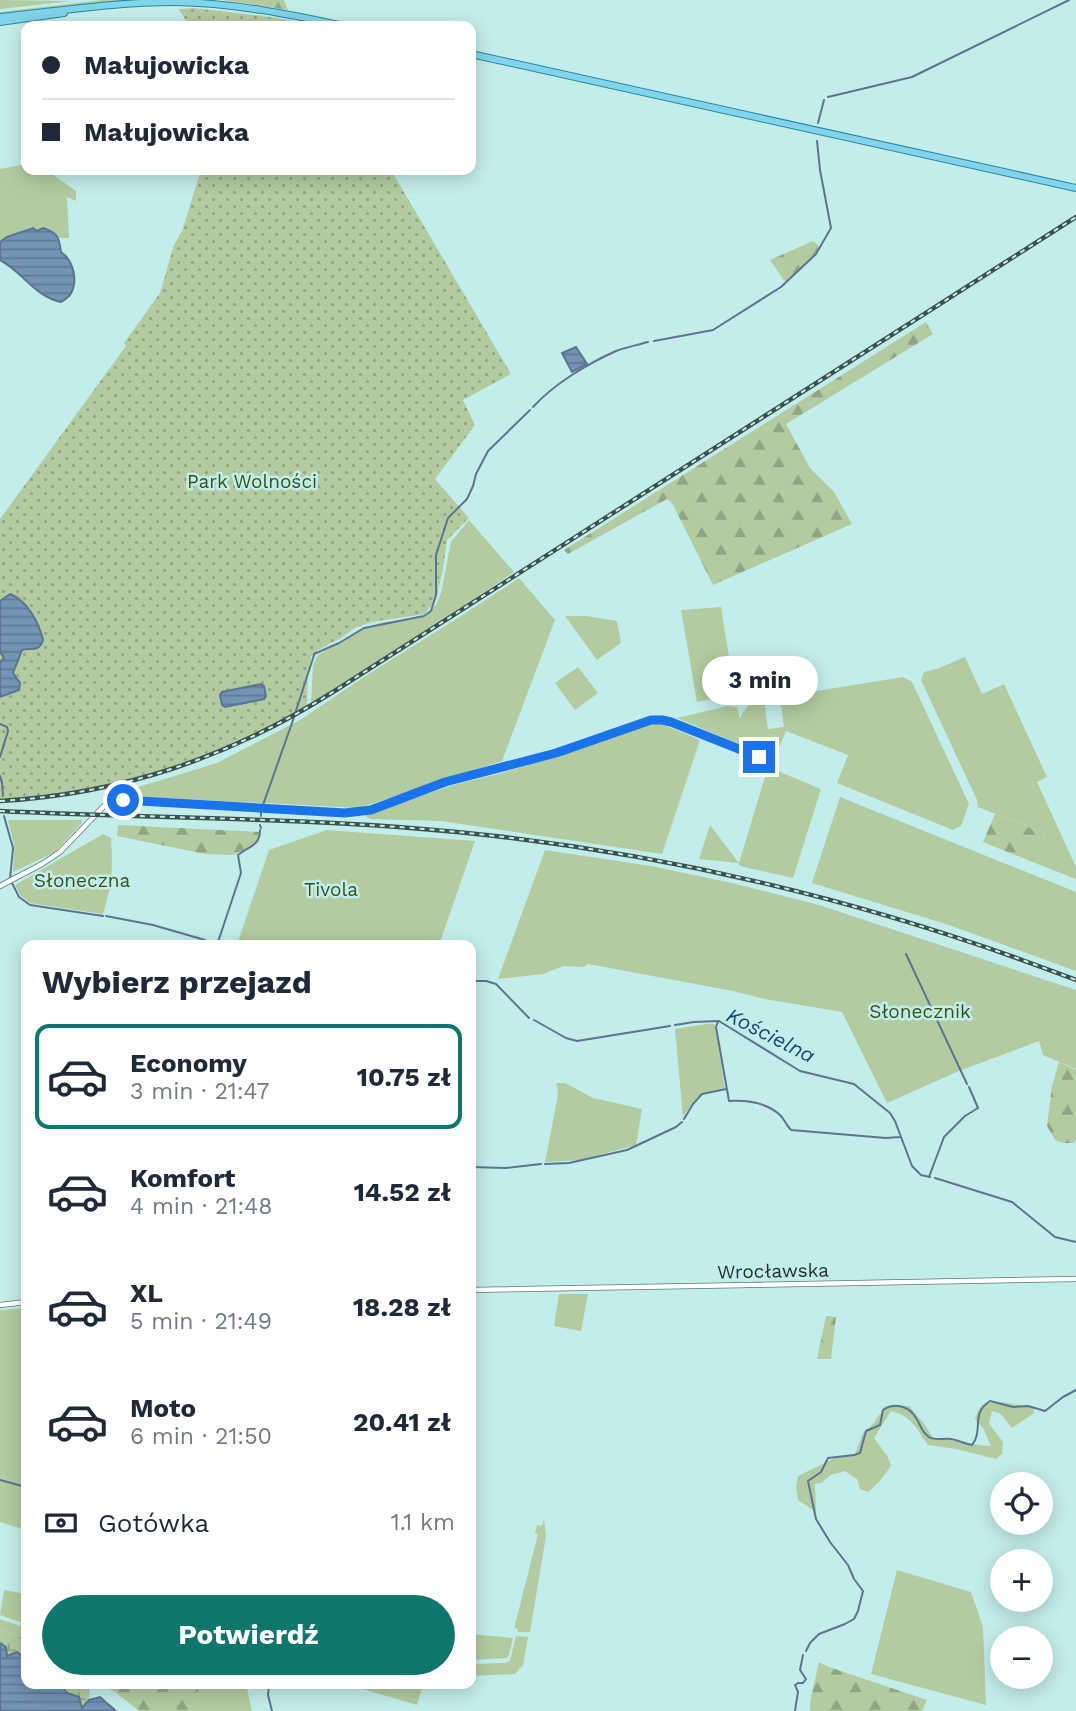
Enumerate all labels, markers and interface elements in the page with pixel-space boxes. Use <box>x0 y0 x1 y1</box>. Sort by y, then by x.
text: Małujowicka <box>84 50 249 80</box>
text: Małujowicka <box>84 117 249 147</box>
park label: Park Wolności <box>187 470 317 493</box>
callout: 3 min <box>701 656 817 704</box>
text: 3 min <box>729 667 791 694</box>
route end <box>743 741 775 773</box>
route start <box>107 784 139 816</box>
park label: Słoneczna <box>34 869 131 892</box>
park label: Tivola <box>304 878 358 901</box>
text: Wybierz przejazd <box>42 963 312 1001</box>
park label: Słonecznik <box>869 1000 971 1023</box>
water label: Kościelna <box>723 1002 820 1068</box>
icon: car <box>46 1045 109 1108</box>
text: Economy <box>130 1048 247 1078</box>
text: 10.75 zł <box>357 1062 451 1092</box>
text: 3 min · 21:47 <box>130 1078 269 1105</box>
icon: car <box>46 1160 109 1223</box>
text: Komfort <box>130 1163 235 1193</box>
text: 14.52 zł <box>354 1177 451 1207</box>
text: 4 min · 21:48 <box>130 1193 272 1220</box>
street label: Wrocławska <box>717 1259 829 1283</box>
icon: car <box>46 1275 109 1338</box>
text: XL <box>130 1278 163 1308</box>
text: 18.28 zł <box>353 1292 451 1322</box>
text: 5 min · 21:49 <box>130 1308 272 1335</box>
icon: car <box>46 1390 109 1453</box>
text: Moto <box>130 1393 196 1423</box>
text: 20.41 zł <box>353 1407 451 1437</box>
text: 6 min · 21:50 <box>130 1423 272 1450</box>
map controls <box>990 1472 1053 1689</box>
button: locate <box>990 1472 1053 1535</box>
icon: cash <box>42 1504 80 1542</box>
text: Gotówka <box>98 1508 209 1538</box>
text: 1.1 km <box>391 1509 455 1536</box>
button: + <box>990 1549 1053 1612</box>
button: Potwierdź <box>42 1595 455 1675</box>
button: − <box>990 1626 1053 1689</box>

